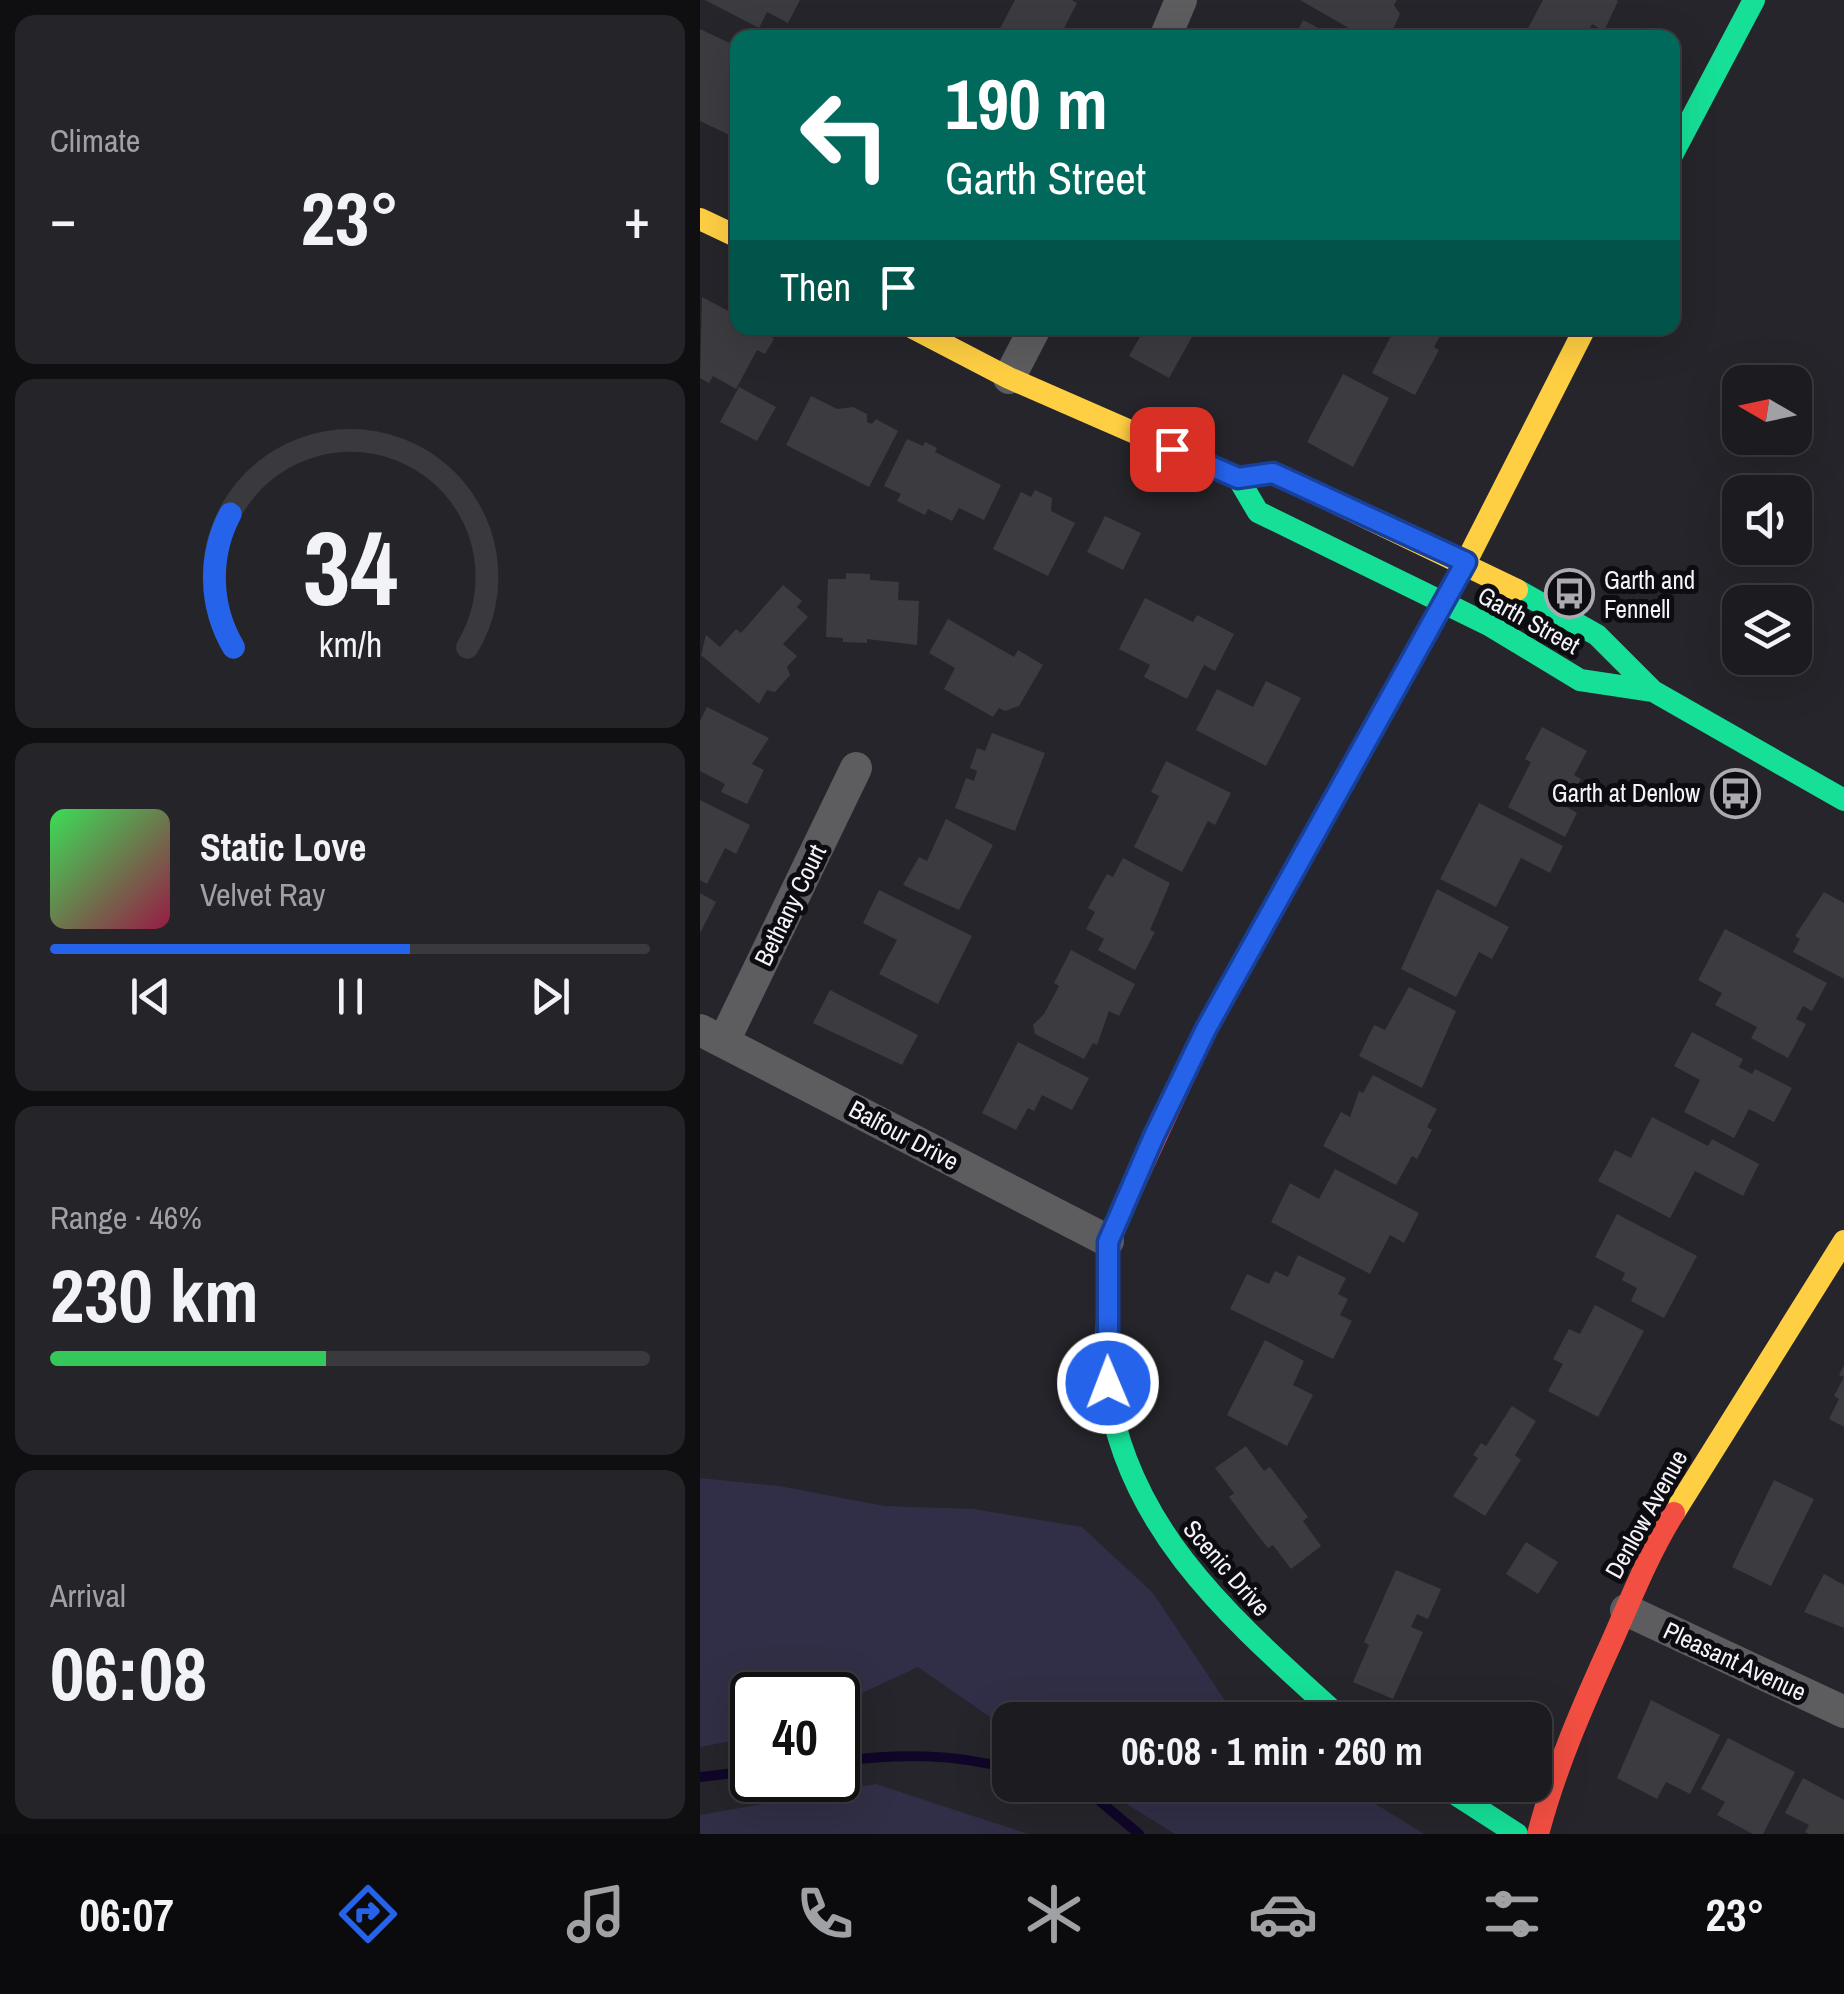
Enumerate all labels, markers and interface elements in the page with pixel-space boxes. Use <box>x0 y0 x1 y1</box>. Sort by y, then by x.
text: 190 m <box>945 57 1108 151</box>
icon: left <box>780 70 910 200</box>
text: Climate <box>50 119 140 162</box>
text: Garth Street <box>945 147 1146 208</box>
text: 23° <box>301 167 399 268</box>
text: − <box>50 181 76 255</box>
text: + <box>624 181 650 255</box>
icon: arrive <box>871 260 926 315</box>
text: Then <box>780 262 851 313</box>
north arrow <box>1722 365 1812 455</box>
map controls <box>1722 365 1812 675</box>
pin <box>1130 407 1215 492</box>
icon: arrive <box>1145 422 1200 477</box>
button: sound <box>1722 475 1812 565</box>
text: 34 <box>303 497 397 637</box>
place label: Garth and Fennell <box>1604 563 1695 626</box>
bus stop icon: Garth and Fennell <box>1543 568 1595 620</box>
street label: Garth Street <box>1472 578 1586 662</box>
button: layers <box>1722 585 1812 675</box>
text: km/h <box>318 620 382 668</box>
bus stop icon: Garth at Denlow <box>1709 767 1761 819</box>
place label: Garth at Denlow <box>1552 776 1700 810</box>
text: Static Love <box>200 822 366 873</box>
street label: Bethany Court <box>746 838 834 971</box>
text: Velvet Ray <box>200 873 325 916</box>
icon: previous <box>123 969 178 1024</box>
icon: pause <box>323 969 378 1024</box>
icon: next <box>523 969 578 1024</box>
street label: Balfour Drive <box>843 1092 965 1178</box>
text: Range · 46% <box>50 1196 202 1239</box>
text: 230 km <box>50 1244 259 1345</box>
position arrow <box>1056 1331 1160 1435</box>
street label: Denlow Avenue <box>1597 1444 1695 1584</box>
street label: Scenic Drive <box>1176 1513 1278 1623</box>
text: Arrival <box>50 1574 126 1617</box>
street label: Pleasant Avenue <box>1658 1613 1812 1709</box>
text: 06:08 <box>50 1622 207 1723</box>
speed limit sign: 40 <box>730 1672 860 1802</box>
text: 06:08 · 1 min · 260 m <box>1121 1726 1423 1777</box>
icon: directions <box>333 1879 403 1949</box>
icon: music <box>561 1879 631 1949</box>
icon: phone <box>790 1879 860 1949</box>
icon: climate <box>1019 1879 1089 1949</box>
icon: car <box>1248 1879 1318 1949</box>
icon: filters <box>1477 1879 1547 1949</box>
text: 06:07 <box>79 1884 174 1945</box>
text: 23° <box>1705 1884 1765 1945</box>

